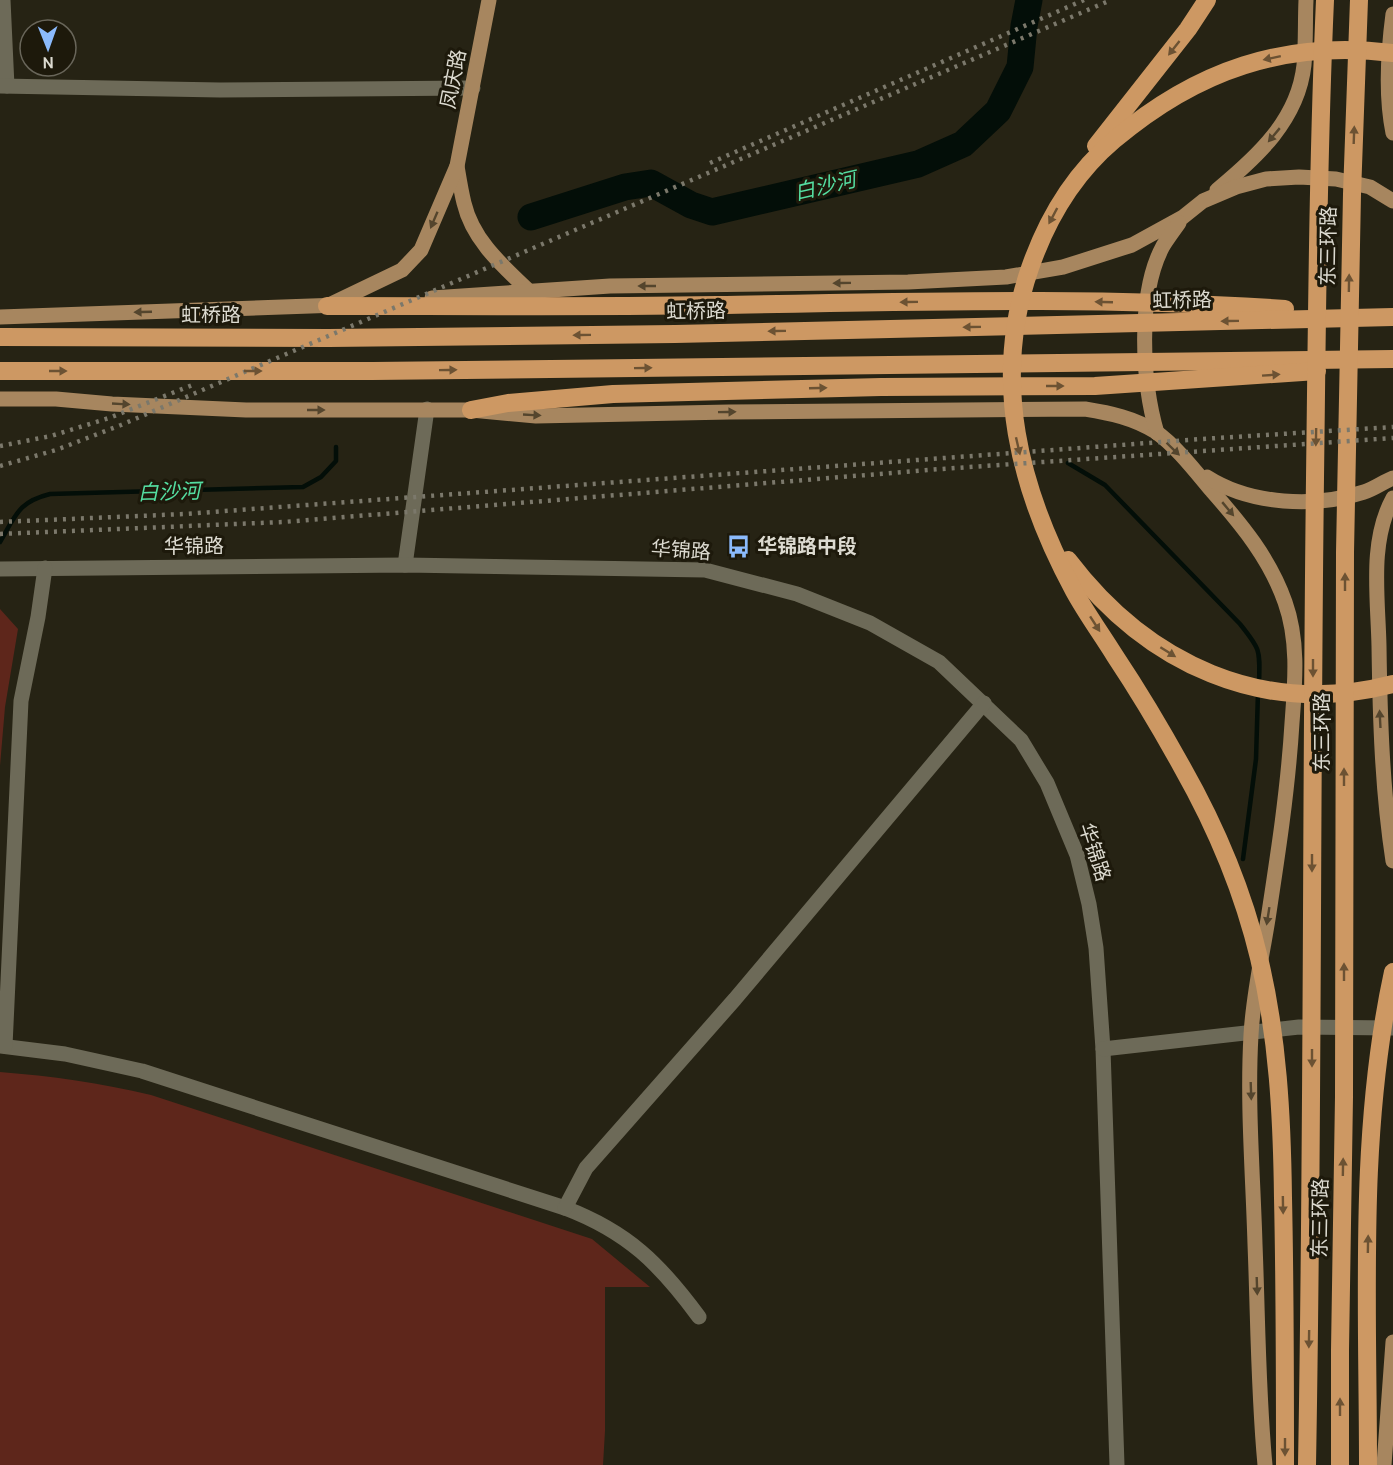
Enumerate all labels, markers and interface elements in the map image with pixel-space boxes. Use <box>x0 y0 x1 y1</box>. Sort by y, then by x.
north arrow <box>18 18 78 78</box>
one-way arrow <box>1168 40 1180 56</box>
street label: 凤庆路 <box>435 47 471 111</box>
text: N <box>42 53 54 72</box>
one-way arrow <box>1263 54 1282 63</box>
one-way arrow <box>1349 126 1358 145</box>
one-way arrow <box>1268 127 1281 142</box>
water label: 白沙河 <box>791 165 862 205</box>
street label: 东三环路 <box>1315 206 1341 286</box>
one-way arrow <box>1048 208 1058 225</box>
one-way arrow <box>429 211 438 228</box>
one-way arrow <box>1345 274 1354 293</box>
one-way arrow <box>833 278 852 288</box>
one-way arrow <box>638 281 657 291</box>
street label: 虹桥路 <box>1152 287 1212 313</box>
one-way arrow <box>899 297 918 307</box>
street label: 虹桥路 <box>666 298 726 324</box>
one-way arrow <box>1094 298 1113 307</box>
street label: 虹桥路 <box>181 303 241 327</box>
one-way arrow <box>134 307 153 317</box>
one-way arrow <box>1220 316 1239 326</box>
one-way arrow <box>962 322 981 332</box>
one-way arrow <box>767 327 786 336</box>
one-way arrow <box>572 330 591 340</box>
one-way arrow <box>634 363 653 373</box>
one-way arrow <box>49 366 68 376</box>
one-way arrow <box>244 366 263 376</box>
one-way arrow <box>439 366 458 375</box>
one-way arrow <box>1262 370 1281 380</box>
one-way arrow <box>1046 381 1065 391</box>
one-way arrow <box>809 384 828 393</box>
one-way arrow <box>112 400 131 409</box>
one-way arrow <box>307 405 326 415</box>
one-way arrow <box>717 407 736 417</box>
one-way arrow <box>522 410 541 420</box>
one-way arrow <box>1311 428 1321 447</box>
one-way arrow <box>1014 436 1024 455</box>
one-way arrow <box>1166 442 1180 456</box>
water label: 白沙河 <box>137 478 205 505</box>
one-way arrow <box>1221 501 1234 516</box>
bus stop icon: 华锦路中段 <box>726 533 752 559</box>
street label: 华锦路 <box>164 534 224 558</box>
place label: 华锦路中段 <box>757 534 857 558</box>
street label: 华锦路 <box>650 536 712 564</box>
one-way arrow <box>1340 572 1350 591</box>
one-way arrow <box>1089 616 1100 632</box>
one-way arrow <box>1160 647 1176 658</box>
one-way arrow <box>1308 658 1318 677</box>
street label: 东三环路 <box>1310 692 1334 772</box>
one-way arrow <box>1375 710 1384 729</box>
one-way arrow <box>1339 767 1349 786</box>
street label: 华锦路 <box>1074 820 1116 884</box>
one-way arrow <box>1307 853 1317 872</box>
one-way arrow <box>1264 906 1273 925</box>
one-way arrow <box>1339 962 1349 981</box>
one-way arrow <box>1307 1048 1317 1067</box>
one-way arrow <box>1246 1082 1255 1101</box>
one-way arrow <box>1338 1157 1348 1176</box>
street label: 东三环路 <box>1307 1178 1333 1258</box>
one-way arrow <box>1279 1195 1288 1214</box>
one-way arrow <box>1363 1235 1373 1254</box>
one-way arrow <box>1252 1277 1261 1296</box>
one-way arrow <box>1304 1329 1313 1348</box>
one-way arrow <box>1335 1397 1345 1416</box>
one-way arrow <box>1280 1437 1290 1456</box>

